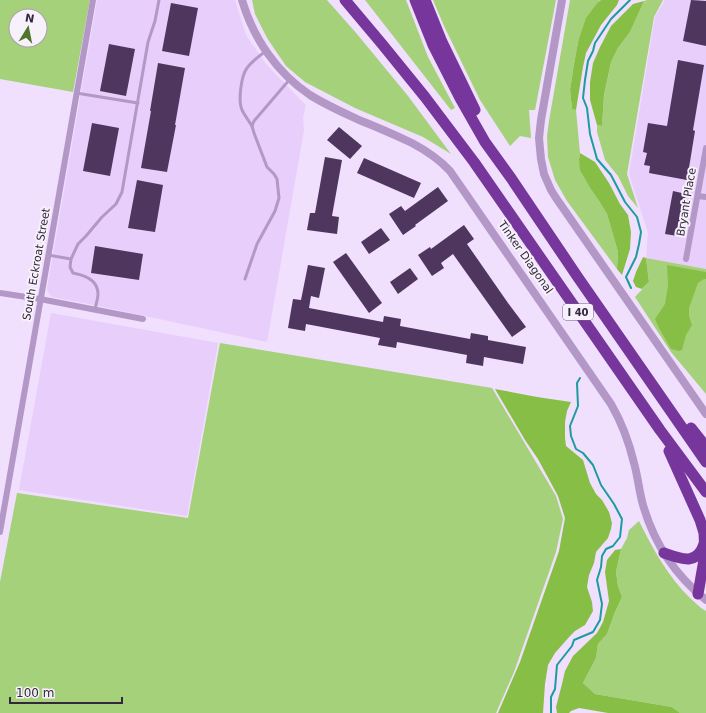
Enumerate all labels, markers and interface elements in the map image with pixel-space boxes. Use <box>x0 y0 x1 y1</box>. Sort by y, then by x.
north arrow <box>8 8 48 48</box>
text: N <box>24 11 35 26</box>
street label: Bryant Place <box>674 167 699 237</box>
street label: South Eckroat Street <box>20 206 53 321</box>
street label: Tinker Diagonal <box>495 218 556 296</box>
road number: I 40 <box>563 304 593 320</box>
scale bar <box>10 679 122 705</box>
text: 100 m <box>16 686 54 700</box>

